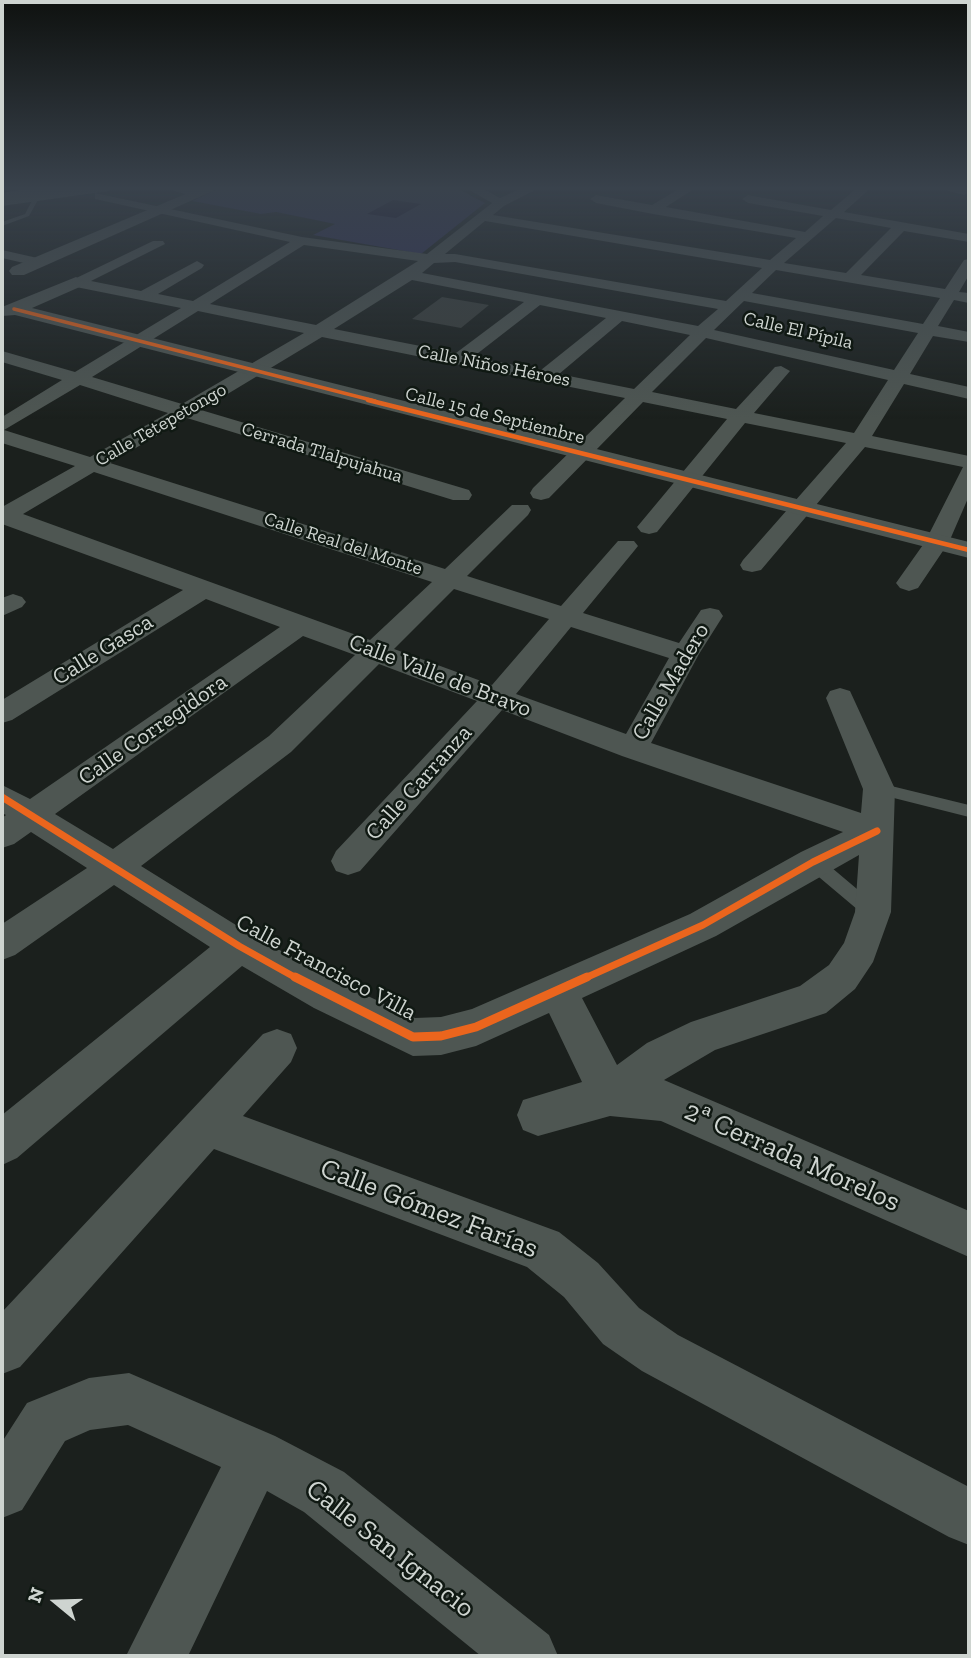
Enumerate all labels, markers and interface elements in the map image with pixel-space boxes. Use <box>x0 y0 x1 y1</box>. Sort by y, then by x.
street label: Calle El Pípila <box>741 307 855 355</box>
street label: Calle Niños Héroes <box>416 340 572 392</box>
street label: Calle Tetepetongo <box>91 378 231 472</box>
street label: Calle 15 de Septiembre <box>403 383 587 449</box>
street label: Cerrada Tlalpujahua <box>239 418 405 488</box>
street label: Calle Real del Monte <box>261 508 425 580</box>
street label: Calle Gasca <box>48 608 158 692</box>
street label: Calle Madero <box>626 619 716 745</box>
street label: Calle Valle de Bravo <box>345 629 535 723</box>
street label: Calle Corregidora <box>73 668 233 792</box>
street label: Calle Carranza <box>360 720 478 846</box>
street label: Calle Francisco Villa <box>231 909 421 1027</box>
street label: 2ª Cerrada Morelos <box>679 1094 905 1220</box>
street label: Calle Gómez Farías <box>315 1152 543 1266</box>
street label: Calle San Ignacio <box>299 1473 481 1625</box>
north arrow <box>21 1567 91 1637</box>
text: N <box>22 1584 49 1606</box>

